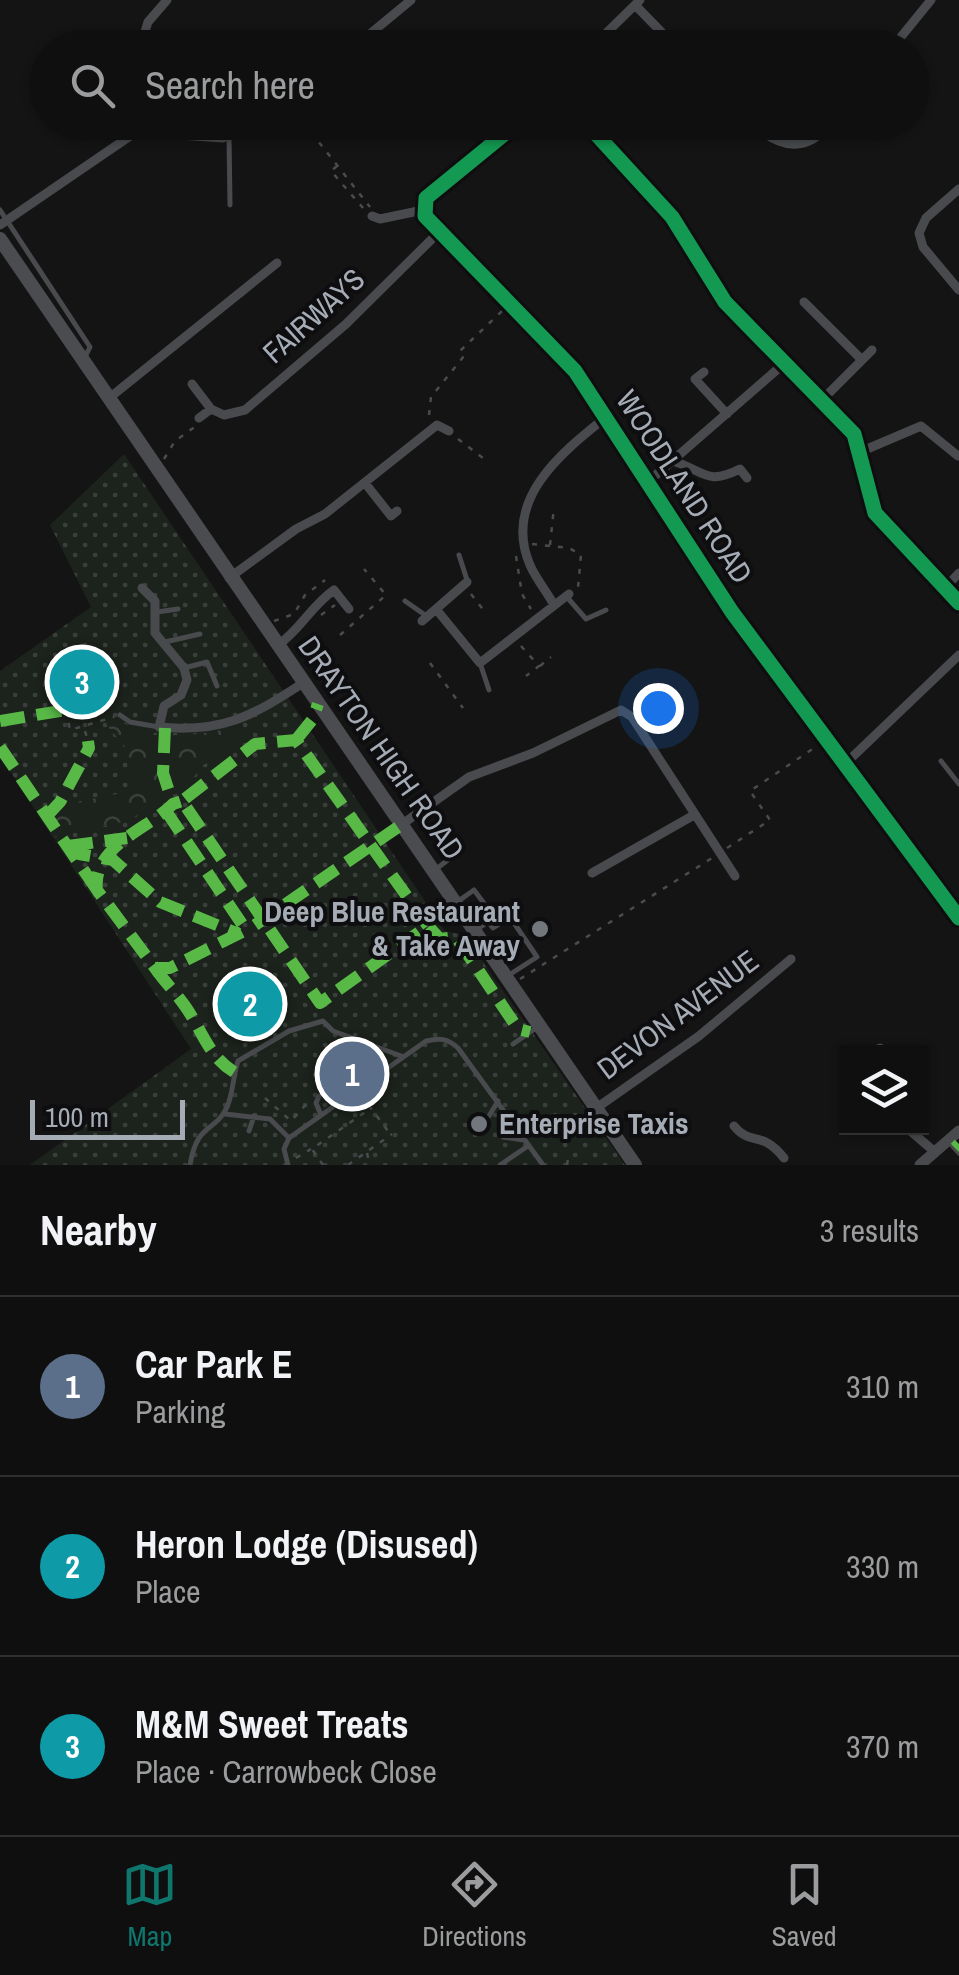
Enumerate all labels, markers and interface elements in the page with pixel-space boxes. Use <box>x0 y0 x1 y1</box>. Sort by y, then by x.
search box <box>30 30 929 140</box>
icon: search <box>65 58 120 113</box>
text: Search here <box>145 60 315 111</box>
street label: FAIRWAYS <box>254 259 373 372</box>
street label: WOODLAND ROAD <box>607 382 762 591</box>
street label: DRAYTON HIGH ROAD <box>290 628 474 867</box>
pin: 3 <box>49 644 114 720</box>
your location <box>633 683 684 734</box>
place label: Deep Blue Restaurant & Take Away <box>264 891 520 965</box>
marker: Deep Blue Restaurant & Take Away <box>529 918 551 940</box>
street label: DEVON AVENUE <box>589 940 766 1088</box>
pin: 2 <box>218 966 282 1042</box>
pin: 1 <box>320 1036 384 1112</box>
map controls <box>839 1045 929 1135</box>
button: layers <box>839 1045 929 1135</box>
scale bar <box>30 1095 185 1140</box>
text: 100 m <box>45 1098 109 1136</box>
place label: Enterprise Taxis <box>499 1103 689 1143</box>
marker: Enterprise Taxis <box>468 1113 490 1135</box>
text: Nearby <box>40 1202 157 1258</box>
text: 3 results <box>820 1209 919 1252</box>
text: Car Park E <box>135 1339 293 1390</box>
text: 1 <box>65 1365 80 1408</box>
text: 310 m <box>846 1365 919 1408</box>
text: Parking <box>135 1390 225 1433</box>
text: Heron Lodge (Disused) <box>135 1519 478 1570</box>
text: 2 <box>65 1545 80 1588</box>
text: 330 m <box>846 1545 919 1588</box>
text: Place <box>135 1570 201 1613</box>
text: M&M Sweet Treats <box>135 1699 409 1750</box>
text: 3 <box>65 1725 80 1768</box>
text: 370 m <box>846 1725 919 1768</box>
text: Place · Carrowbeck Close <box>135 1750 437 1793</box>
tab: Map <box>122 1857 177 1955</box>
tab: Directions <box>422 1857 527 1955</box>
tab: Saved <box>772 1857 837 1955</box>

